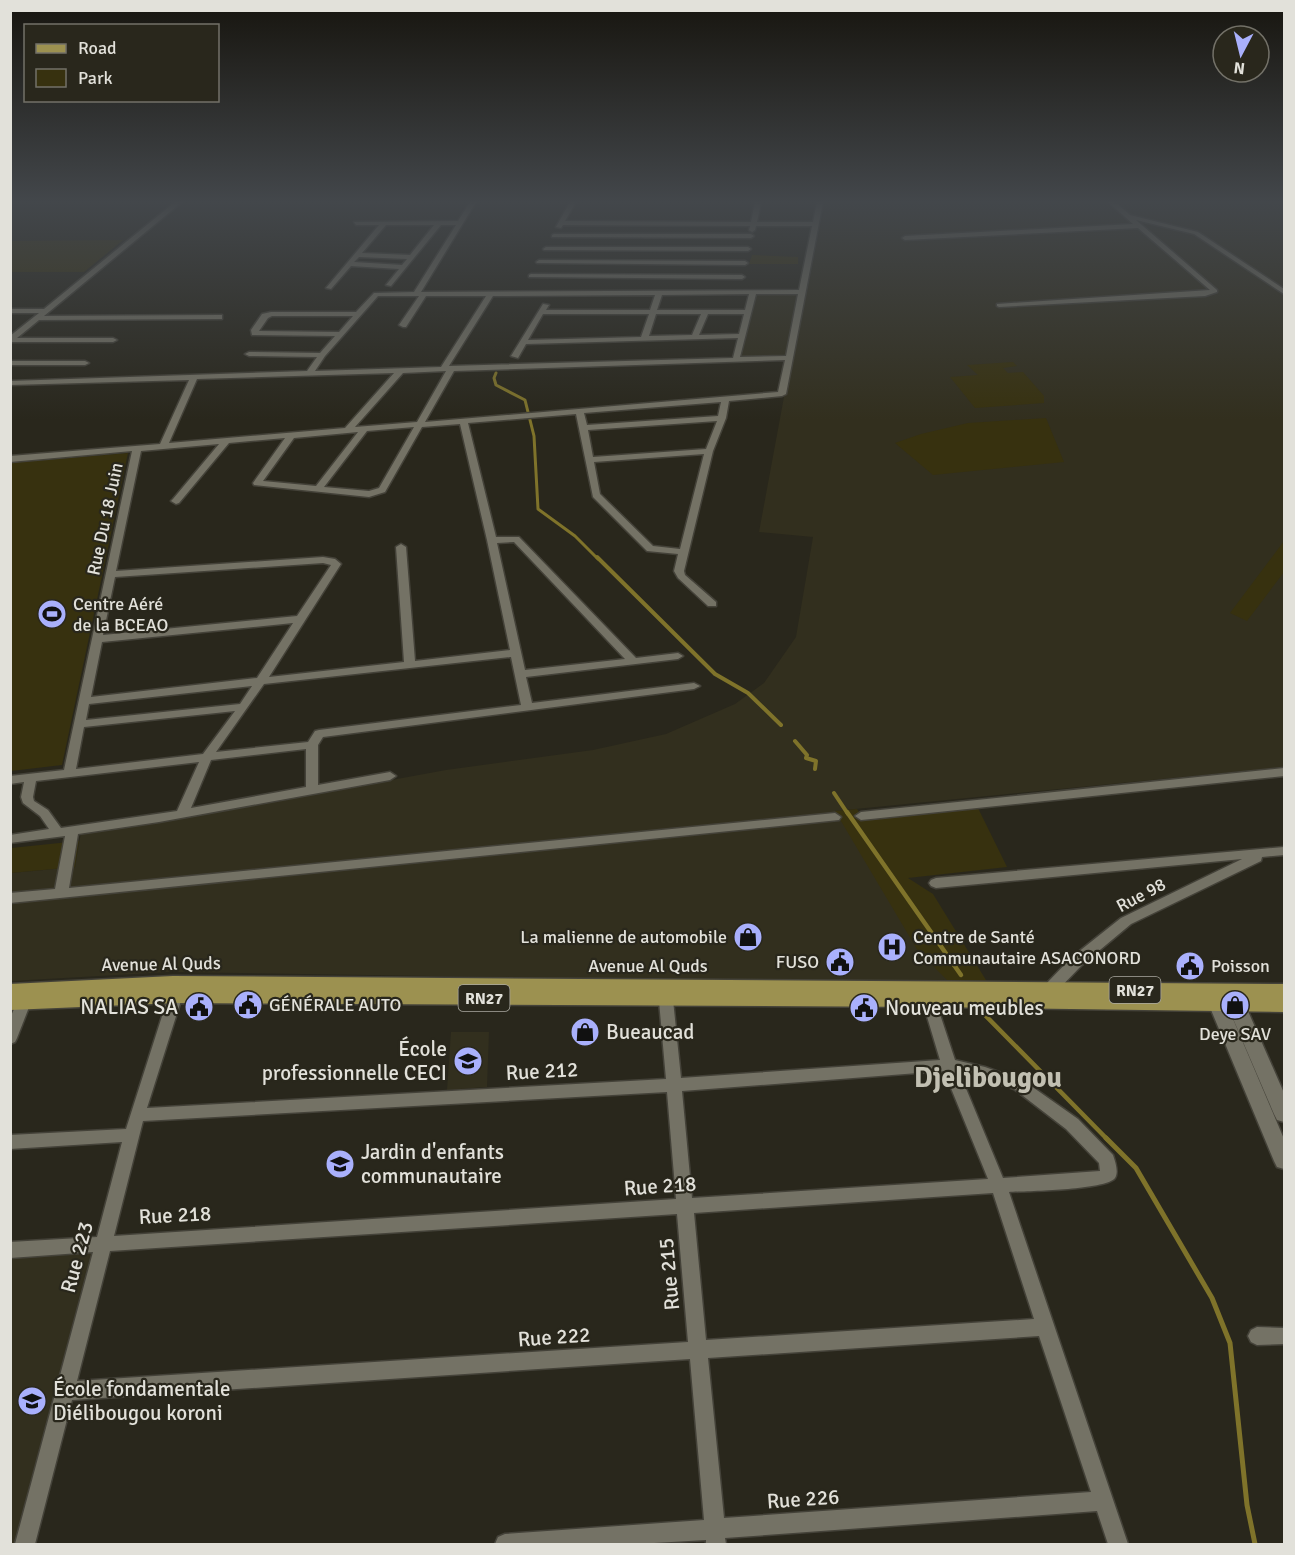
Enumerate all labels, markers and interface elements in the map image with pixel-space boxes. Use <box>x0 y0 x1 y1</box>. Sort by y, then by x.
legend <box>24 24 219 102</box>
north arrow <box>1211 24 1271 84</box>
text: Road <box>78 37 117 59</box>
text: N <box>1233 57 1246 78</box>
text: Park <box>78 67 113 89</box>
street label: Rue Du 18 Juin <box>82 461 128 577</box>
place label: Centre Aéré de la BCEAO <box>73 593 168 636</box>
sports icon: Centre Aéré de la BCEAO <box>36 598 68 630</box>
street label: Rue 98 <box>1113 873 1169 917</box>
shop icon: La malienne de automobile <box>732 921 764 953</box>
place label: La malienne de automobile <box>520 926 727 948</box>
place label: Centre de Santé Communautaire ASACONORD <box>913 926 1141 969</box>
hospital icon: Centre de Santé Communautaire ASACONORD <box>876 931 908 963</box>
public building icon: FUSO <box>824 946 856 978</box>
public building icon: Poisson <box>1174 950 1206 982</box>
place label: FUSO <box>776 951 819 973</box>
street label: Avenue Al Quds <box>101 952 221 976</box>
street label: Avenue Al Quds <box>588 955 708 977</box>
place label: Poisson <box>1211 955 1270 977</box>
road number: RN27 <box>1110 977 1160 1003</box>
road number: RN27 <box>458 985 510 1011</box>
public building icon: GÉNÉRALE AUTO <box>232 989 264 1021</box>
shop icon: Deye SAV <box>1219 989 1251 1021</box>
public building icon: NALIAS SA <box>183 991 215 1023</box>
public building icon: Nouveau meubles <box>848 992 880 1024</box>
place label: NALIAS SA <box>80 994 178 1020</box>
place label: GÉNÉRALE AUTO <box>269 994 401 1016</box>
place label: Nouveau meubles <box>885 995 1044 1021</box>
shop icon: Bueaucad <box>569 1016 601 1048</box>
place label: Bueaucad <box>606 1019 694 1045</box>
place label: Deye SAV <box>1199 1023 1272 1045</box>
place label: École professionnelle CECI <box>262 1036 447 1086</box>
school or university icon: École professionnelle CECI <box>452 1045 484 1077</box>
street label: Rue 212 <box>505 1056 579 1086</box>
district label: Djelibougou <box>914 1061 1062 1095</box>
place label: Jardin d'enfants communautaire <box>361 1139 504 1189</box>
school or university icon: Jardin d'enfants communautaire <box>324 1148 356 1180</box>
street label: Rue 218 <box>623 1170 697 1202</box>
street label: Rue 218 <box>138 1200 212 1230</box>
street label: Rue 223 <box>55 1218 99 1296</box>
street label: Rue 215 <box>653 1237 685 1311</box>
street label: Rue 222 <box>517 1321 591 1353</box>
place label: École fondamentale Diélibougou koroni <box>53 1376 231 1426</box>
school or university icon: École fondamentale Diélibougou koroni <box>16 1385 48 1417</box>
street label: Rue 226 <box>766 1483 840 1515</box>

